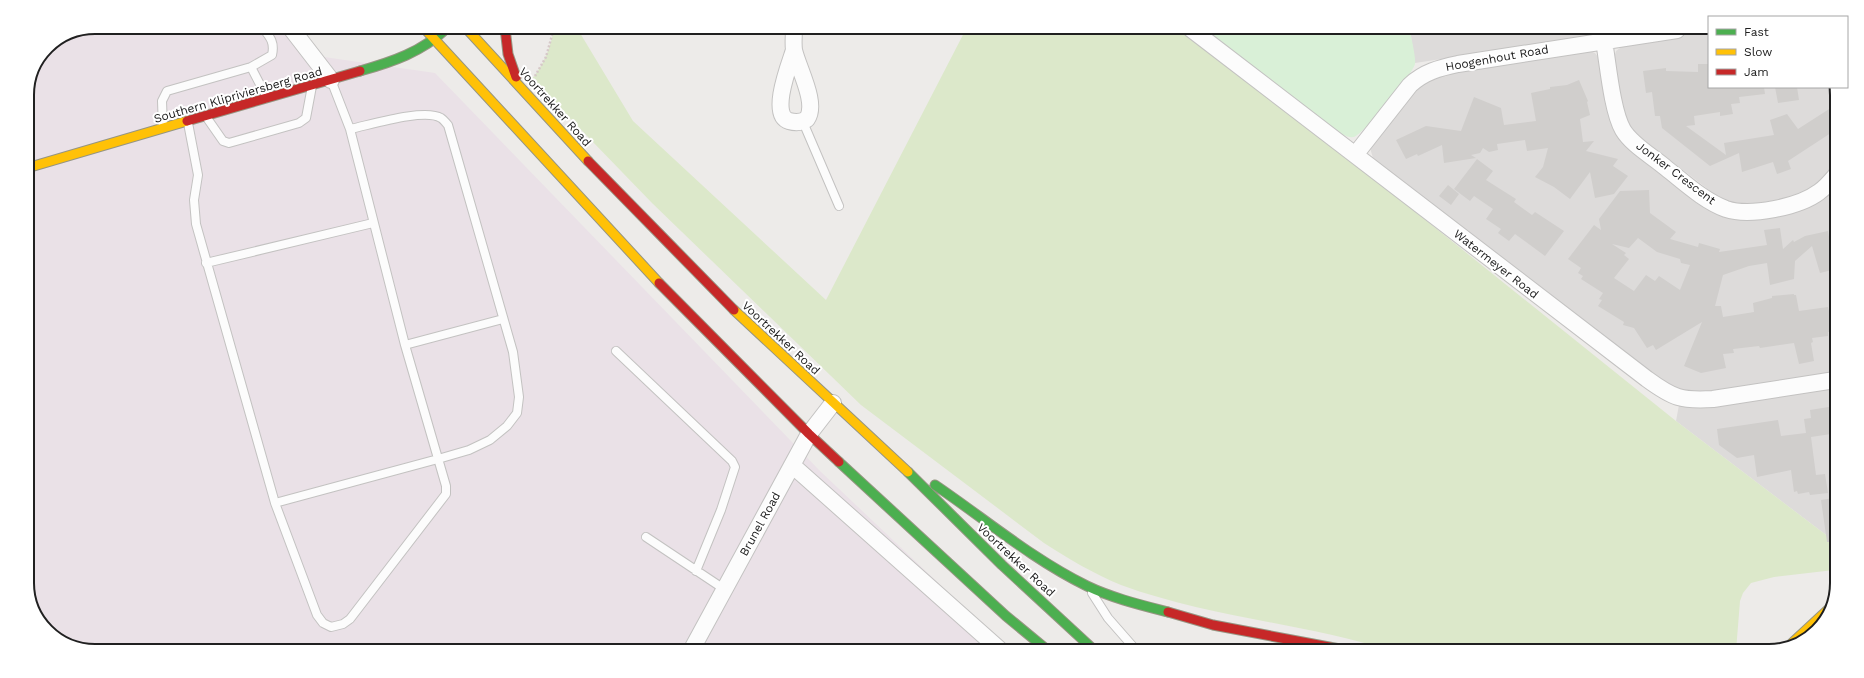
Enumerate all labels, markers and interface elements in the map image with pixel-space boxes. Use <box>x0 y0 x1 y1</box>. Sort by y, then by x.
legend <box>1708 16 1848 88</box>
text: Fast <box>1744 25 1769 39</box>
street label: Hoogenhout Road <box>1444 42 1550 74</box>
text: Slow <box>1744 45 1772 59</box>
street label: Southern Klipriviersberg Road <box>152 64 324 126</box>
street label: Voortrekker Road <box>516 65 594 149</box>
text: Jam <box>1744 65 1769 79</box>
street label: Jonker Crescent <box>1634 139 1718 207</box>
street label: Watermeyer Road <box>1451 227 1541 301</box>
street label: Voortrekker Road <box>739 298 823 378</box>
street label: Brunel Road <box>737 490 783 558</box>
street label: Voortrekker Road <box>974 520 1058 600</box>

